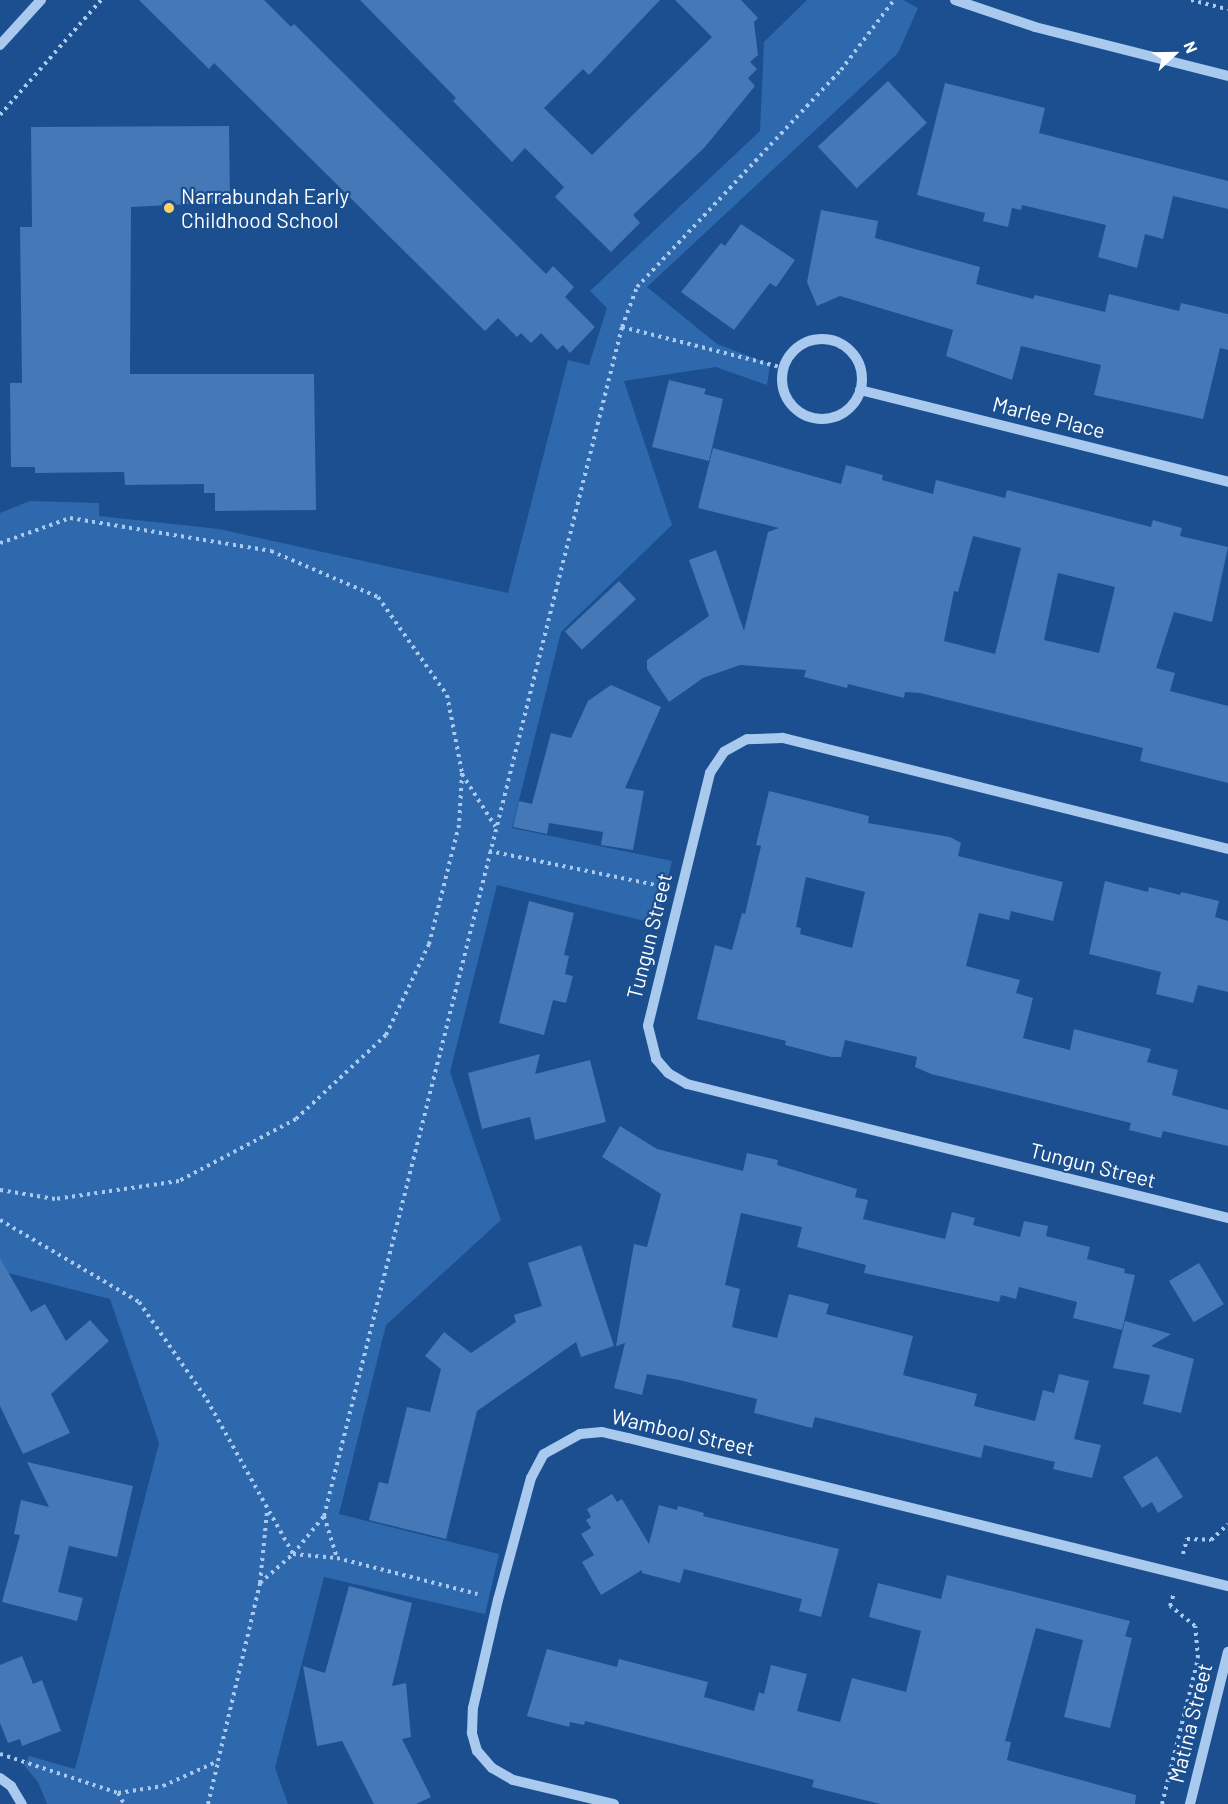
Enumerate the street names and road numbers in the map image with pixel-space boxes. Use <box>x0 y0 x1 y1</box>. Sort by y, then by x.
street label: Marlee Place <box>990 391 1108 443</box>
street label: Tungun Street <box>621 870 677 1002</box>
street label: Tungun Street <box>1027 1137 1159 1193</box>
street label: Wambool Street <box>609 1403 757 1461</box>
street label: Matina Street <box>1163 1661 1217 1785</box>

